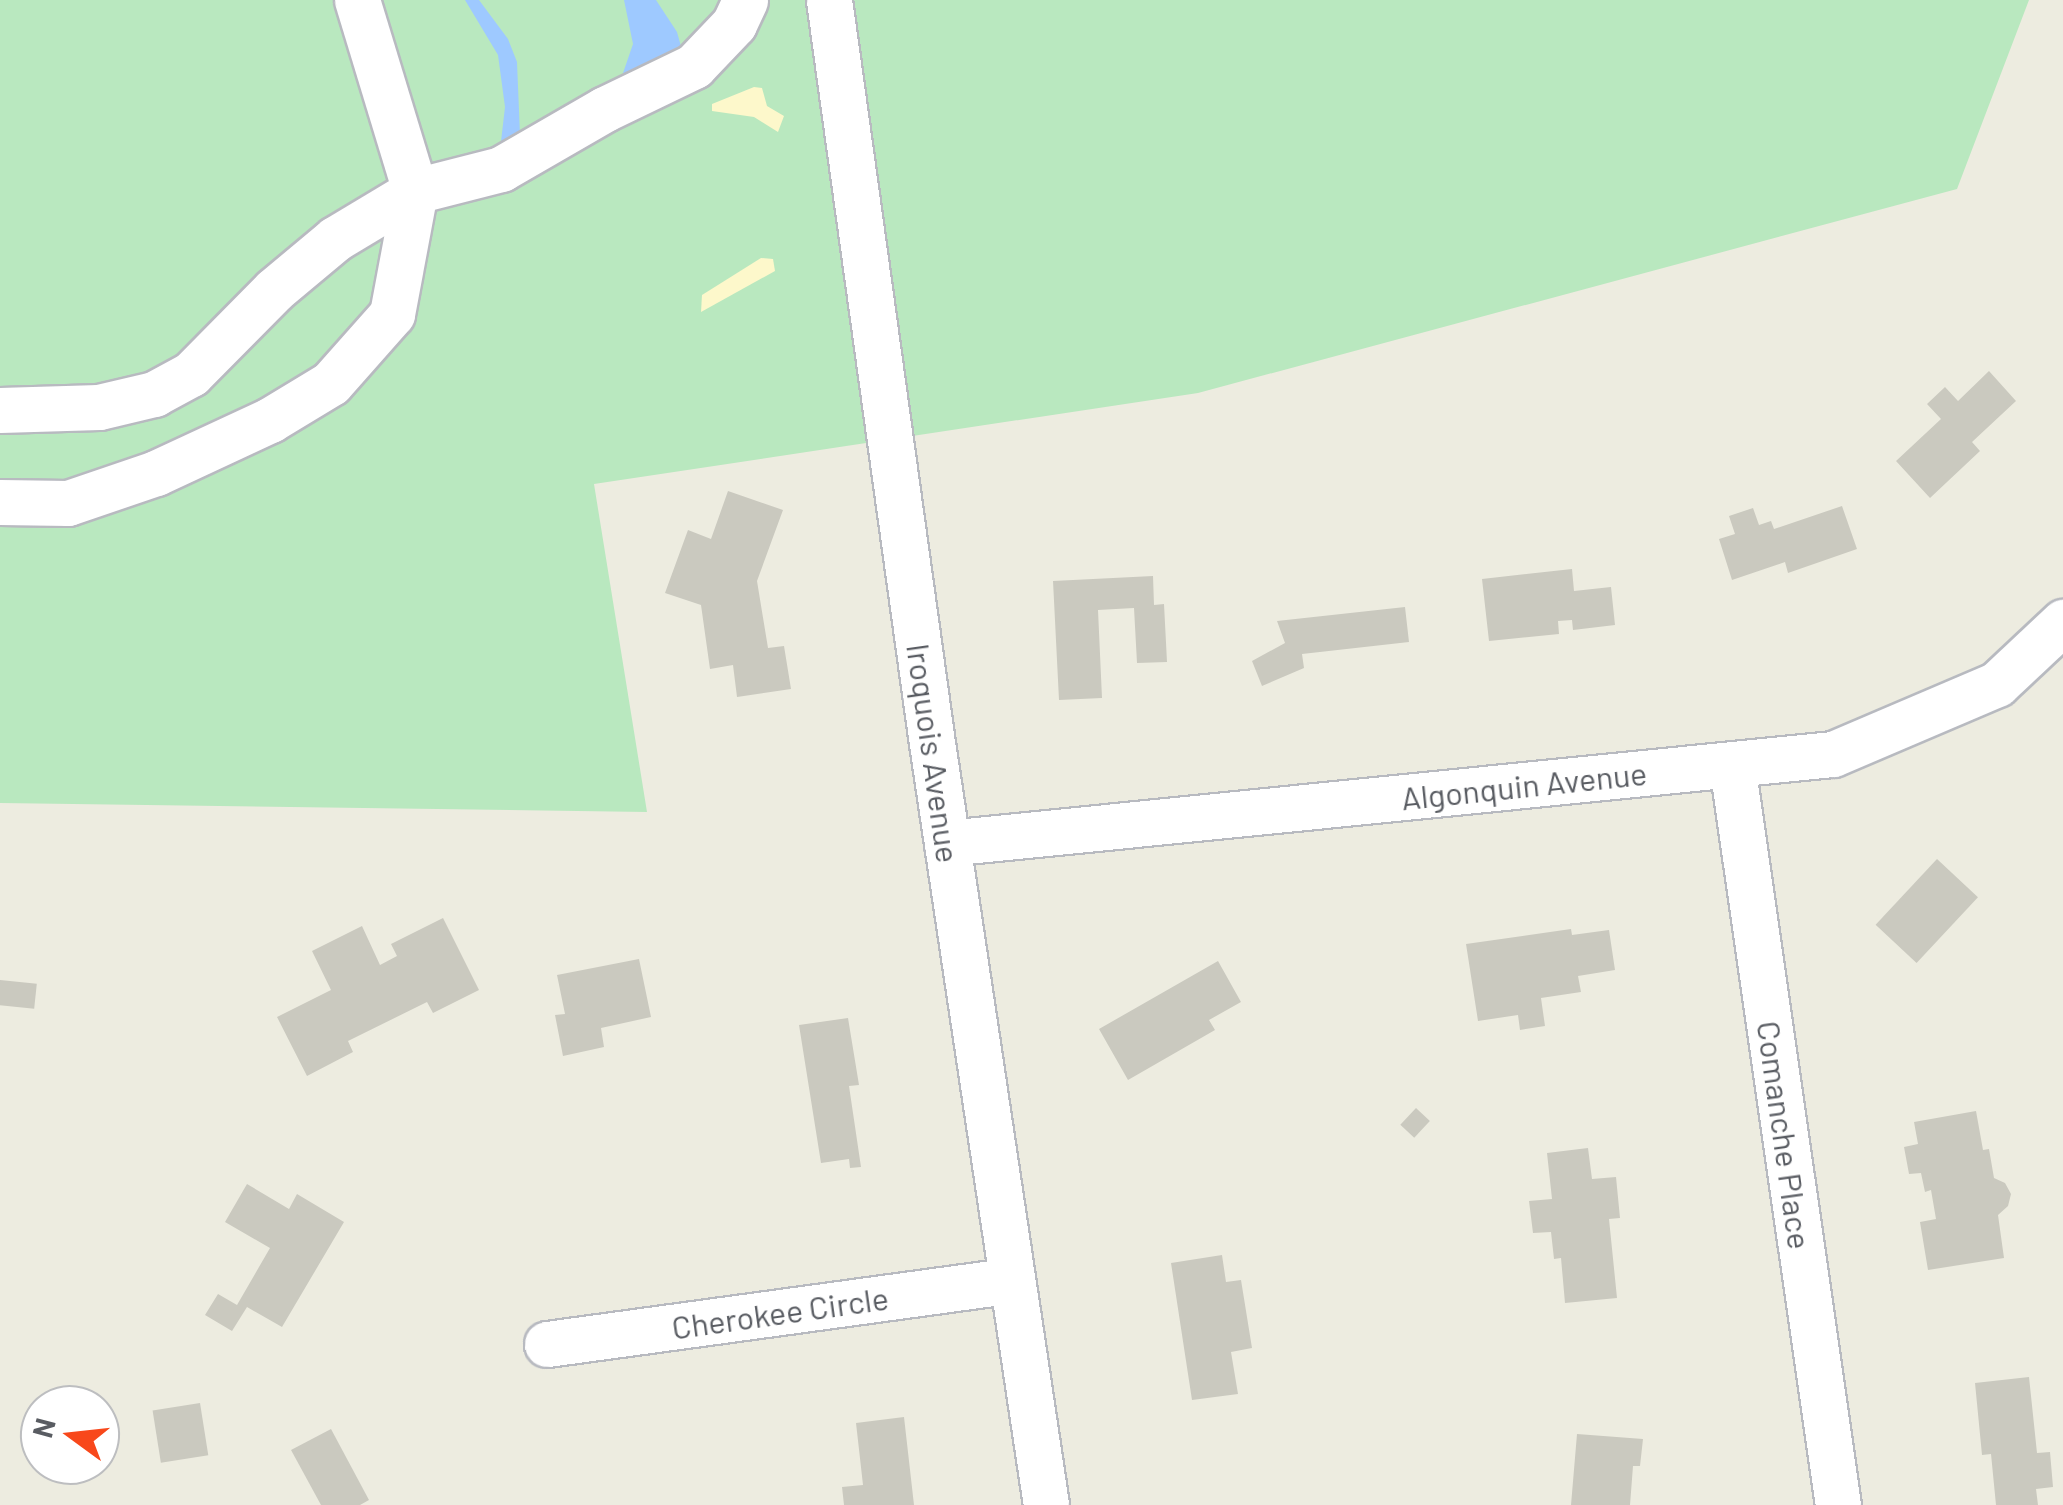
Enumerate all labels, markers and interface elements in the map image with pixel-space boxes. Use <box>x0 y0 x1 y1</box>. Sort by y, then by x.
street label: Iroquois Avenue <box>900 641 968 865</box>
street label: Algonquin Avenue <box>1399 753 1649 817</box>
street label: Comanche Place <box>1750 1018 1820 1252</box>
street label: Cherokee Circle <box>669 1278 891 1346</box>
north arrow <box>20 1385 120 1485</box>
text: N <box>24 1414 62 1441</box>

